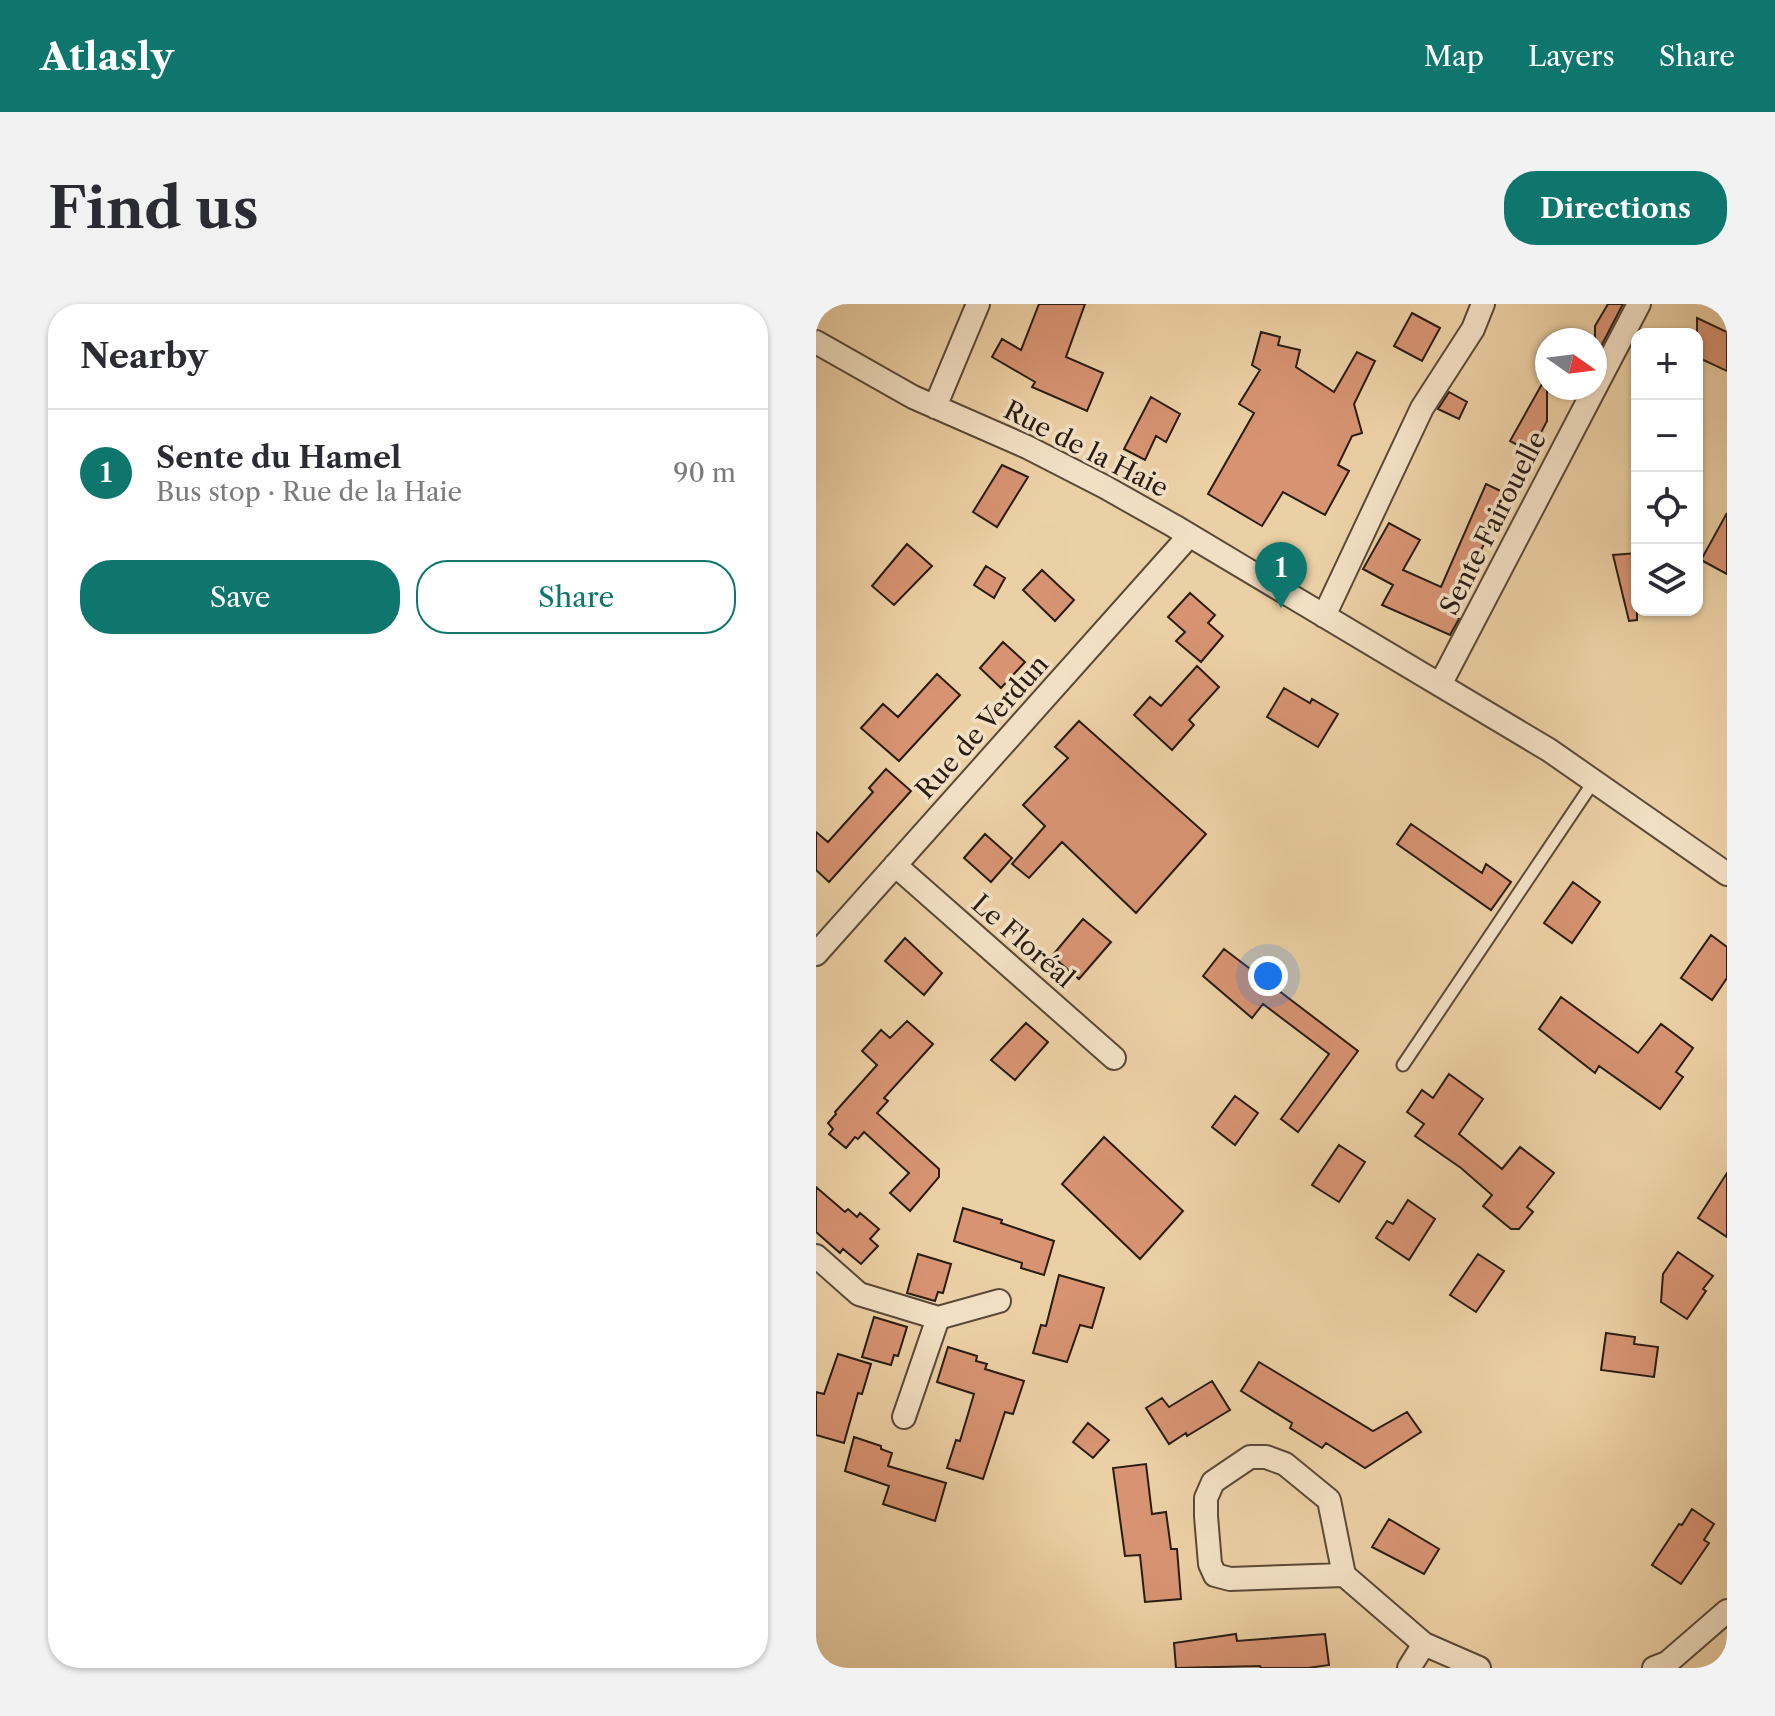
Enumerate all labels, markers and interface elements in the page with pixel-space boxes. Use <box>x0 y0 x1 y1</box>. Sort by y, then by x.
text: Atlasly <box>40 33 174 80</box>
text: Map <box>1424 39 1484 73</box>
text: Layers <box>1528 39 1615 73</box>
text: Share <box>1659 39 1735 73</box>
button: Directions <box>1504 171 1727 245</box>
text: Find us <box>48 174 259 243</box>
north arrow <box>1535 328 1607 400</box>
map controls <box>1631 328 1703 616</box>
button: + <box>1631 328 1703 400</box>
text: Nearby <box>80 335 208 377</box>
street label: Rue de la Haie <box>998 394 1174 504</box>
button: − <box>1631 400 1703 472</box>
street label: Sente Fairouelle <box>1433 426 1553 620</box>
text: Sente du Hamel <box>156 439 401 476</box>
text: 1 <box>100 457 112 489</box>
text: 90 m <box>673 457 736 489</box>
button: locate <box>1631 472 1703 544</box>
text: Bus stop · Rue de la Haie <box>156 476 462 508</box>
pin: 1 <box>1255 542 1307 608</box>
button: layers <box>1631 544 1703 616</box>
button: Save <box>80 560 400 634</box>
button: Share <box>416 560 736 634</box>
street label: Rue de Verdun <box>909 648 1055 806</box>
street label: Le Floréal <box>965 888 1081 994</box>
your location <box>1248 956 1288 996</box>

